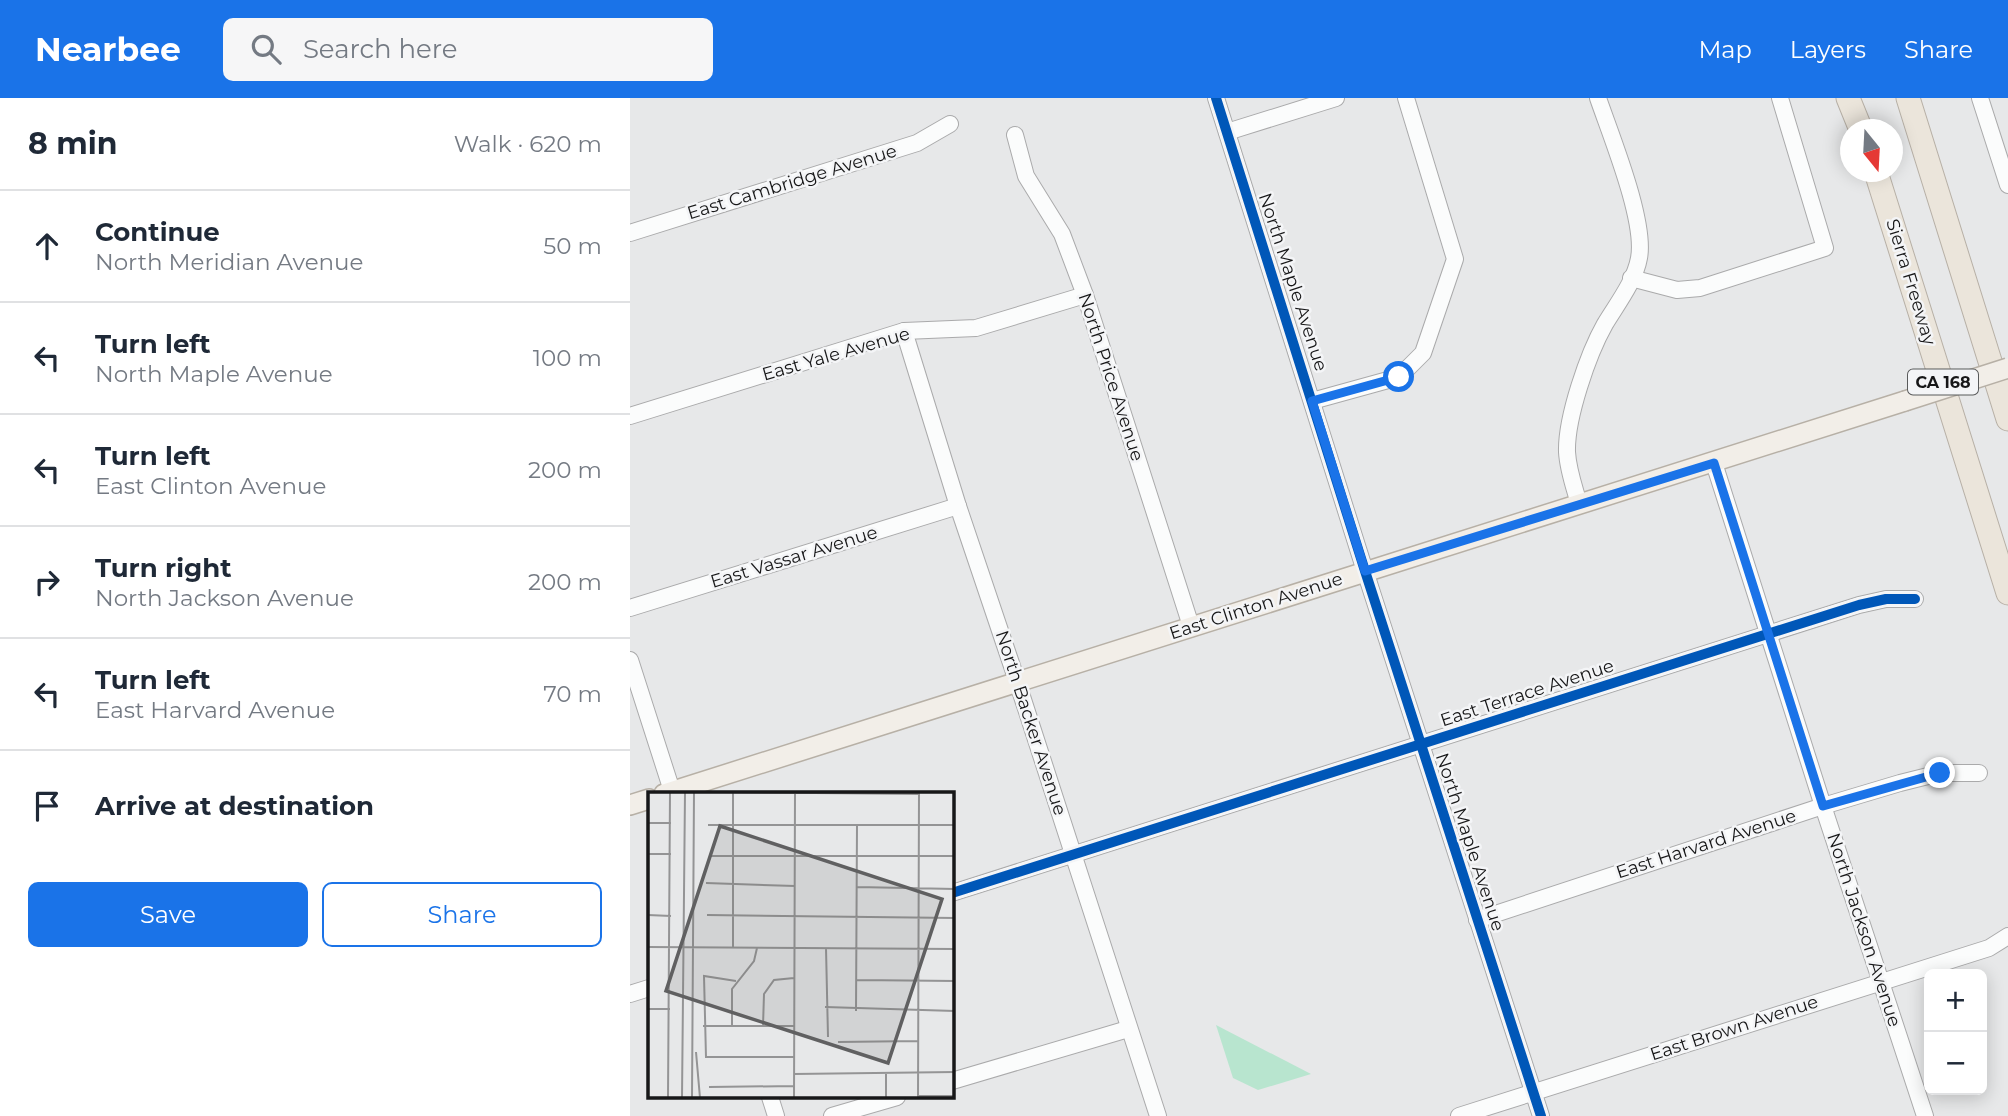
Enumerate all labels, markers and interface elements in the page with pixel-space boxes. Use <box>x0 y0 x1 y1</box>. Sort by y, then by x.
search box <box>223 18 713 81</box>
text: Nearbee <box>35 29 181 69</box>
icon: search <box>247 30 285 68</box>
text: Search here <box>303 33 458 65</box>
text: Map <box>1698 35 1752 64</box>
text: Layers <box>1790 35 1866 64</box>
text: Share <box>1904 35 1973 64</box>
north arrow <box>1840 119 1903 182</box>
text: 8 min <box>28 125 118 162</box>
text: Walk · 620 m <box>454 130 602 158</box>
street label: East Cambridge Avenue <box>685 140 899 224</box>
street label: North Maple Avenue <box>1254 190 1332 374</box>
text: Continue <box>95 216 220 248</box>
street label: Sierra Freeway <box>1881 216 1941 348</box>
icon: ahead <box>28 227 66 265</box>
text: 50 m <box>543 232 602 260</box>
text: North Meridian Avenue <box>95 248 363 276</box>
street label: North Price Avenue <box>1073 290 1149 464</box>
street label: East Yale Avenue <box>760 322 912 386</box>
text: Turn left <box>95 328 211 360</box>
icon: left <box>28 339 66 377</box>
text: 100 m <box>533 344 602 372</box>
text: North Maple Avenue <box>95 360 333 388</box>
route start <box>1383 361 1414 392</box>
road number: CA 168 <box>1908 370 1978 394</box>
text: Turn left <box>95 440 211 472</box>
icon: left <box>28 451 66 489</box>
text: 200 m <box>528 456 602 484</box>
text: East Clinton Avenue <box>95 472 326 500</box>
street label: East Vassar Avenue <box>708 521 880 593</box>
text: Turn right <box>95 552 231 584</box>
icon: right <box>28 563 66 601</box>
text: 200 m <box>528 568 602 596</box>
street label: East Clinton Avenue <box>1167 568 1346 644</box>
text: North Jackson Avenue <box>95 584 354 612</box>
street label: North Backer Avenue <box>991 628 1071 818</box>
street label: East Terrace Avenue <box>1437 655 1617 731</box>
text: Turn left <box>95 664 211 696</box>
icon: left <box>28 675 66 713</box>
text: 70 m <box>543 680 602 708</box>
text: East Harvard Avenue <box>95 696 335 724</box>
street label: North Maple Avenue <box>1431 750 1509 934</box>
route end <box>1924 757 1955 788</box>
icon: arrive <box>28 787 66 825</box>
text: Arrive at destination <box>95 790 374 822</box>
inset map <box>648 792 954 1098</box>
street label: East Harvard Avenue <box>1613 804 1799 883</box>
street label: North Jackson Avenue <box>1822 830 1906 1030</box>
button: Save <box>28 882 308 947</box>
button: Share <box>322 882 602 947</box>
map controls <box>1924 969 1987 1095</box>
button: + <box>1924 969 1987 1032</box>
street label: East Brown Avenue <box>1647 990 1821 1066</box>
button: − <box>1924 1032 1987 1095</box>

